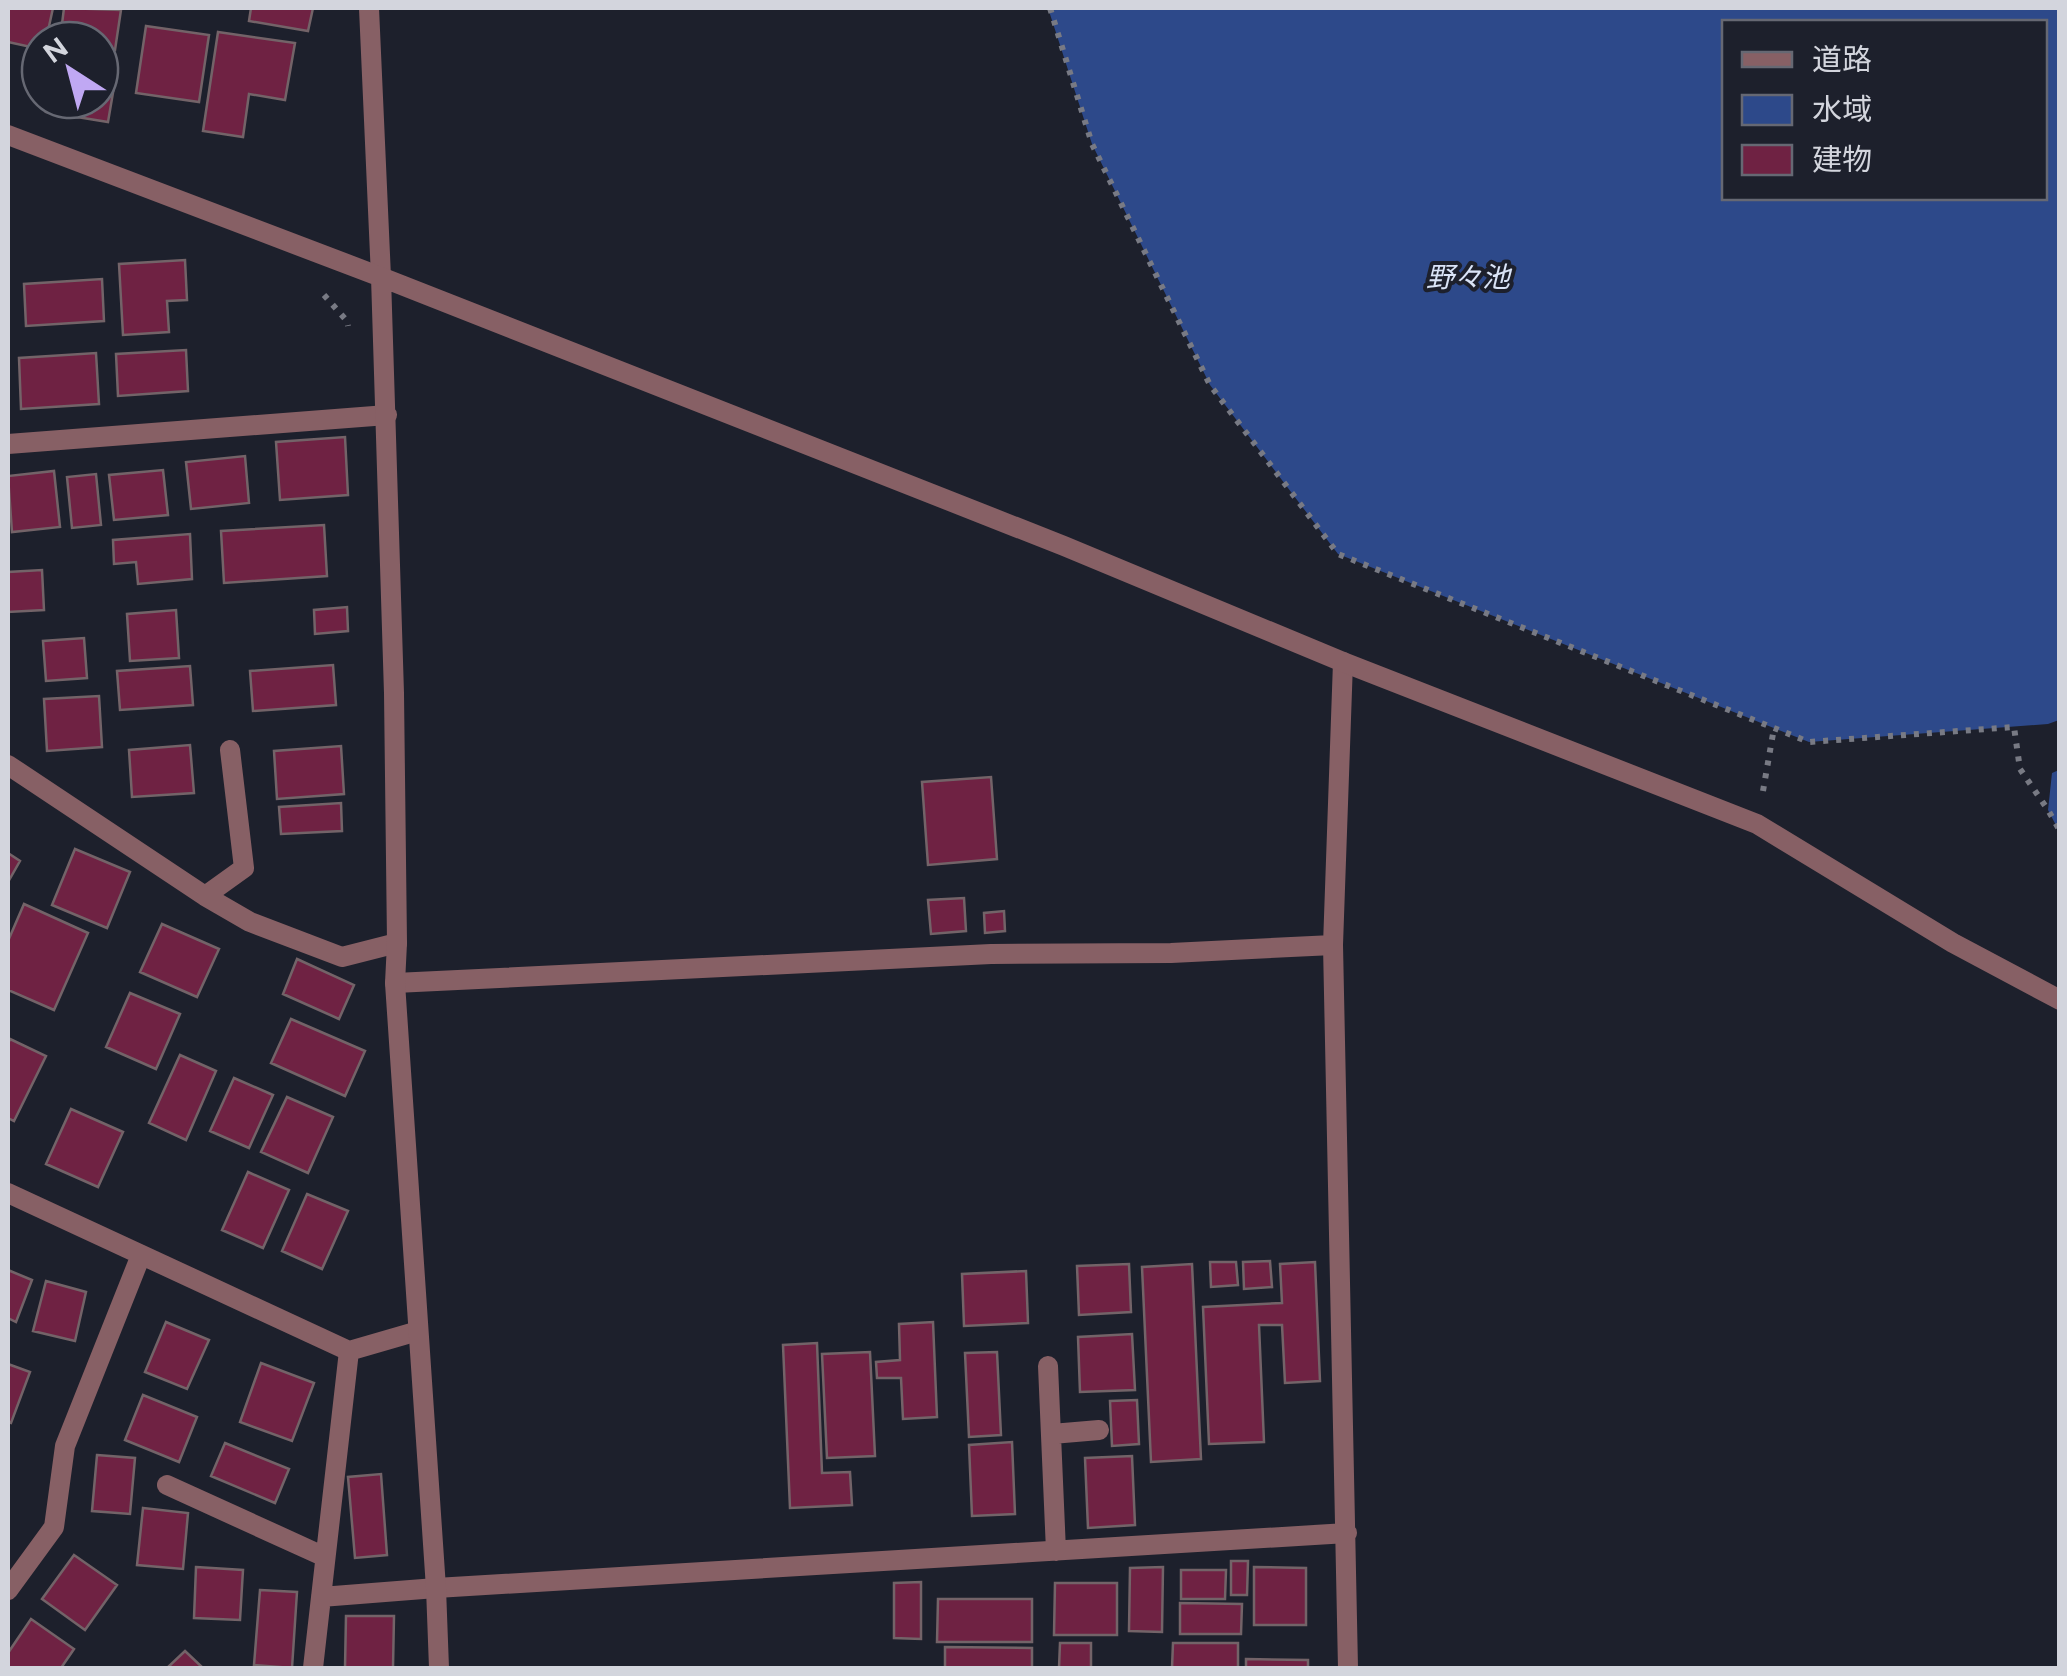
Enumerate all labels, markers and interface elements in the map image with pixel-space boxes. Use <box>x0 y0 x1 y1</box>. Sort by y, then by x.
north arrow <box>20 20 120 120</box>
legend <box>1722 20 2047 200</box>
text: N <box>37 30 74 70</box>
text: 道路 <box>1812 41 1872 78</box>
text: 水域 <box>1812 91 1872 128</box>
text: 建物 <box>1812 141 1872 178</box>
water label: 野々池 <box>1426 260 1513 294</box>

